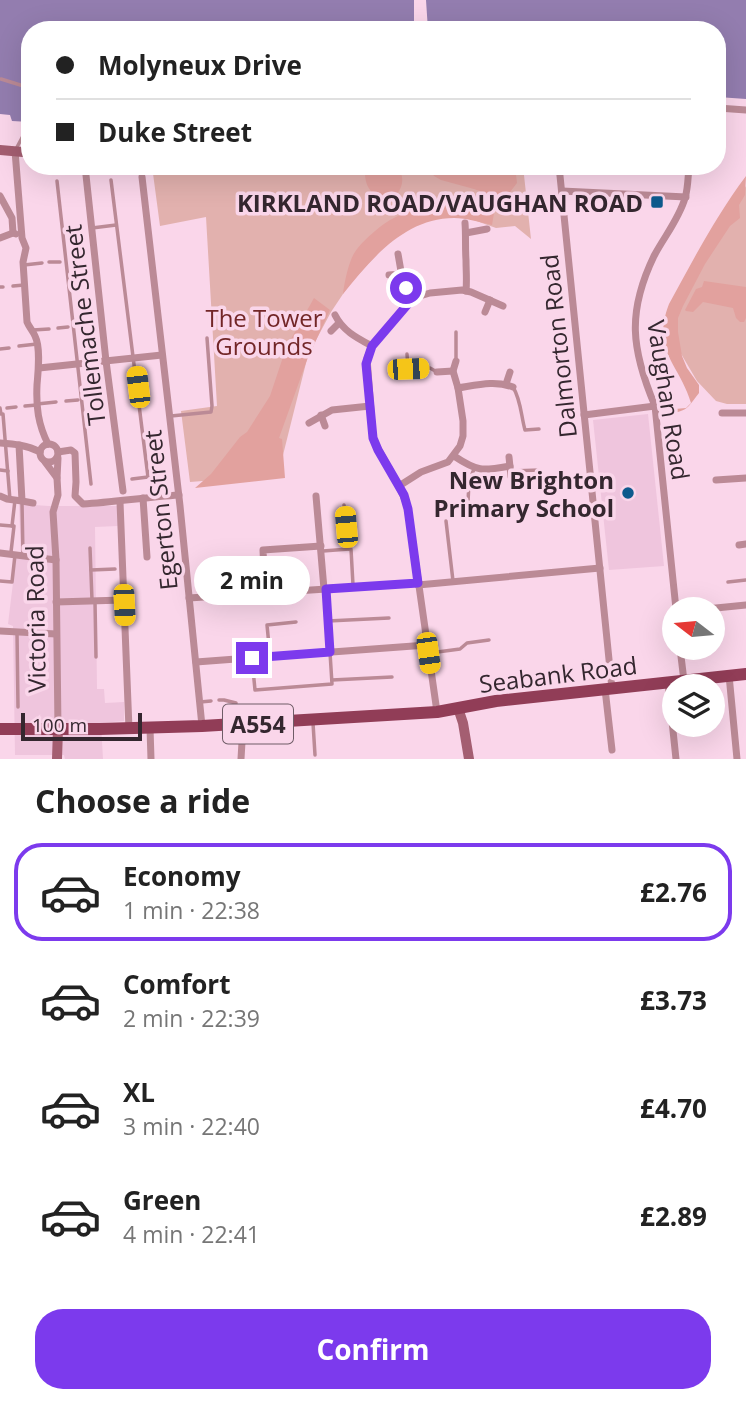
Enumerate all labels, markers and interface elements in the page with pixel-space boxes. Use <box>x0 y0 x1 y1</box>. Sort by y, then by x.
text: Molyneux Drive <box>98 47 302 83</box>
text: Duke Street <box>98 114 252 150</box>
place label: KIRKLAND ROAD/VAUGHAN ROAD <box>237 186 643 219</box>
marker: KIRKLAND ROAD/VAUGHAN ROAD <box>649 194 665 210</box>
street label: Tollemache Street <box>55 223 113 427</box>
street label: Dalmorton Road <box>532 253 584 439</box>
route start <box>390 272 422 304</box>
park label: The Tower Grounds <box>205 301 323 362</box>
street label: Vaughan Road <box>640 318 698 482</box>
car <box>387 358 430 380</box>
car <box>126 365 151 409</box>
street label: Egerton Street <box>135 428 185 592</box>
place label: New Brighton Primary School <box>433 463 614 524</box>
marker: New Brighton Primary School <box>620 485 636 501</box>
car <box>334 505 359 549</box>
street label: Victoria Road <box>17 545 53 693</box>
callout: 2 min <box>194 556 310 606</box>
text: 2 min <box>220 564 284 596</box>
car <box>113 583 136 627</box>
north arrow <box>662 597 724 660</box>
map controls <box>662 597 725 737</box>
car <box>415 631 442 675</box>
route end <box>236 642 268 674</box>
street label: Seabank Road <box>477 648 639 700</box>
button: layers <box>662 674 725 737</box>
road number: A554 <box>223 704 293 744</box>
scale bar <box>21 710 142 742</box>
text: 100 m <box>32 712 87 738</box>
text: Choose a ride <box>35 779 250 822</box>
text: Economy <box>123 858 241 894</box>
icon: car <box>39 861 102 924</box>
text: £2.76 <box>640 874 707 910</box>
text: 1 min · 22:38 <box>123 894 260 926</box>
text: Comfort <box>123 966 230 1002</box>
icon: car <box>39 969 102 1032</box>
text: £3.73 <box>640 982 707 1018</box>
text: 2 min · 22:39 <box>123 1002 260 1034</box>
text: XL <box>123 1074 155 1110</box>
icon: car <box>39 1077 102 1140</box>
text: £4.70 <box>640 1090 707 1126</box>
text: 3 min · 22:40 <box>123 1110 260 1142</box>
text: Green <box>123 1182 201 1218</box>
icon: car <box>39 1185 102 1248</box>
text: £2.89 <box>640 1198 707 1234</box>
text: 4 min · 22:41 <box>123 1218 260 1250</box>
button: Confirm <box>35 1309 711 1389</box>

